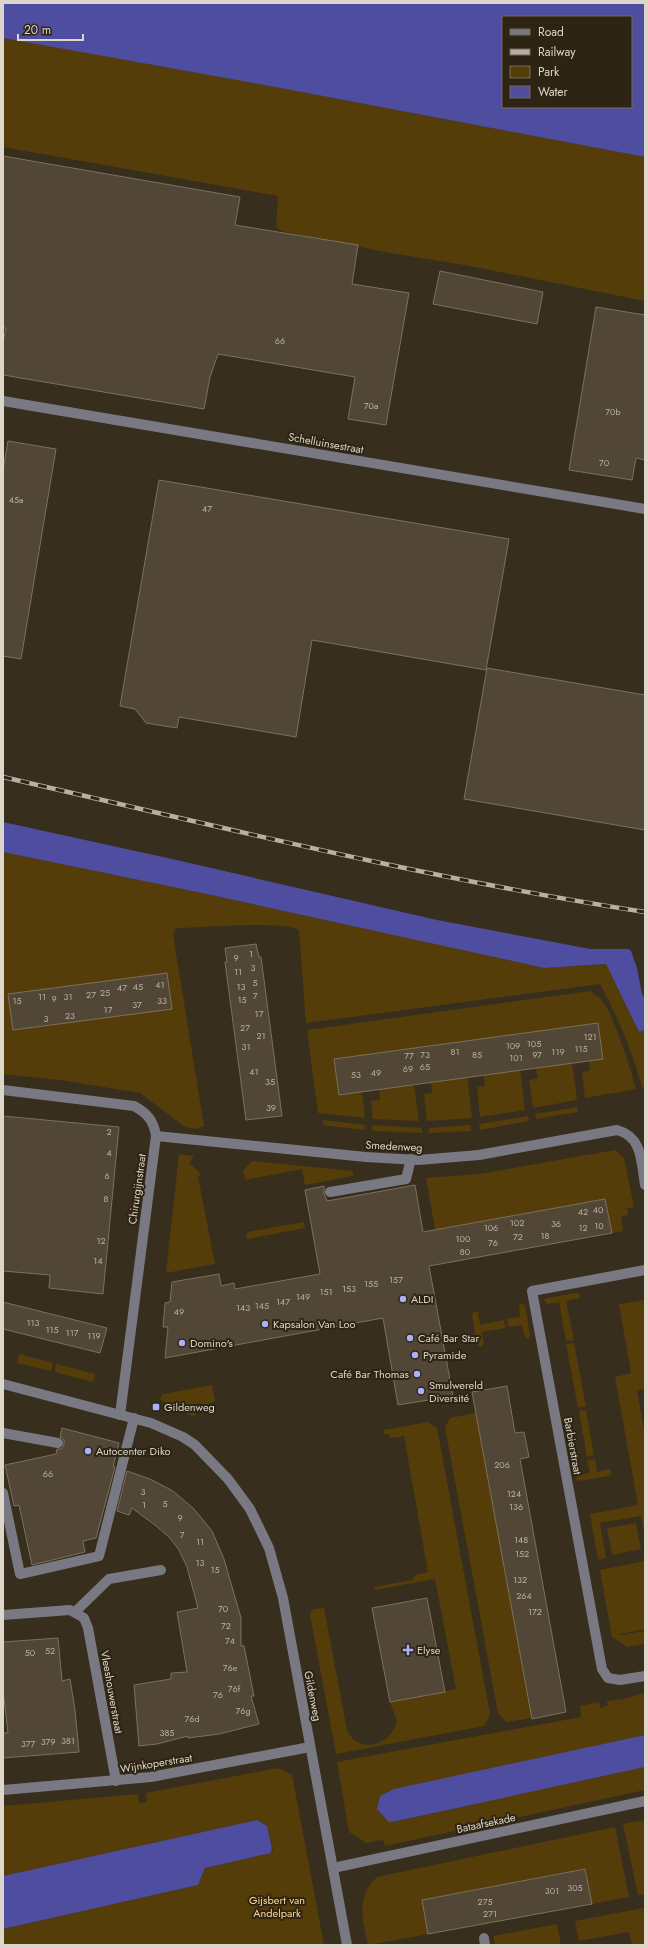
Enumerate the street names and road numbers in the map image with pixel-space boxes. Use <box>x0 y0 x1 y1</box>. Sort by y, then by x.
street label: Schelluinsestraat <box>287 428 365 458</box>
street label: Smedenweg <box>365 1137 423 1155</box>
street label: Chirurgijnstraat <box>124 1152 150 1225</box>
street label: Barbierstraat <box>560 1416 586 1476</box>
street label: Vleeshouwerstraat <box>97 1649 127 1735</box>
street label: Gildenweg <box>300 1670 326 1722</box>
street label: Wijnkoperstraat <box>119 1749 194 1777</box>
street label: Bataafsekade <box>455 1809 517 1837</box>

